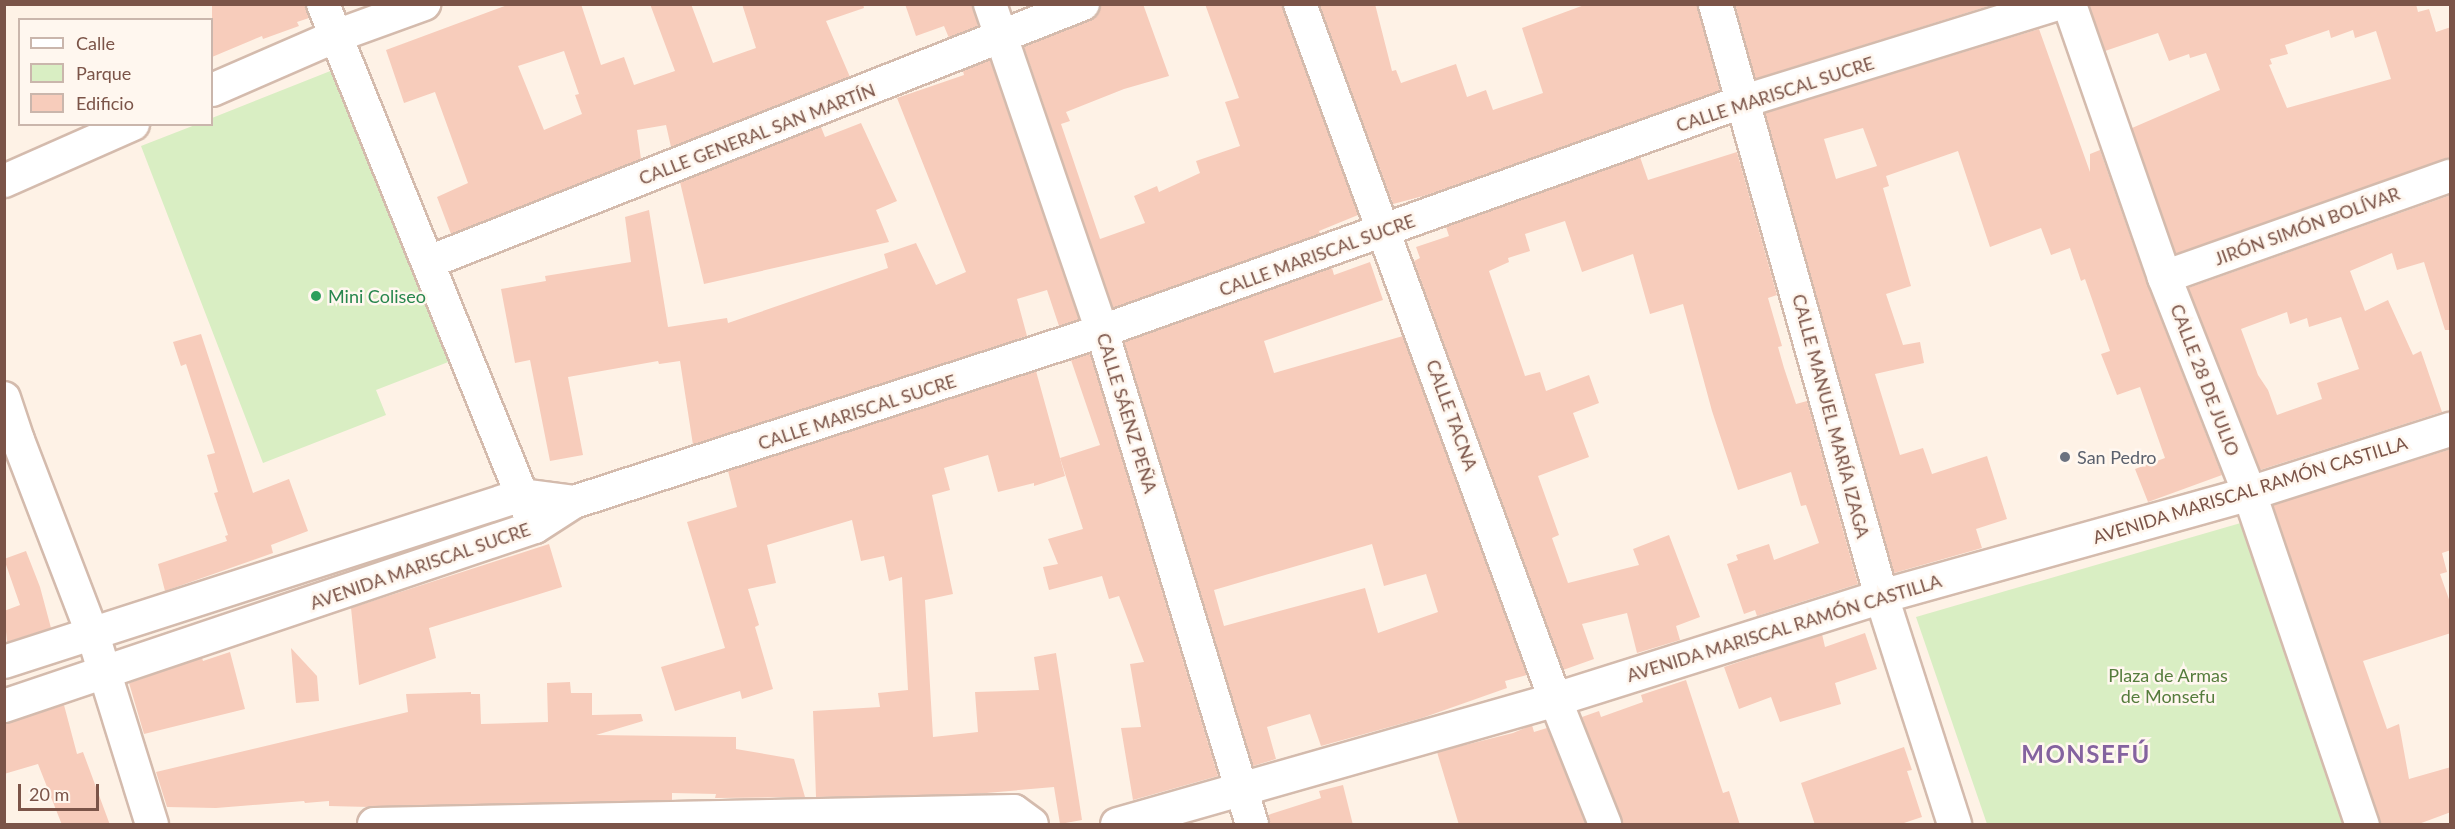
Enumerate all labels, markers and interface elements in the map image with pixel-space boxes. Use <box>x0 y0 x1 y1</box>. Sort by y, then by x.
legend <box>18 18 213 126</box>
text: Calle <box>76 32 115 54</box>
street label: CALLE MARISCAL SUCRE <box>1673 52 1877 136</box>
text: Parque <box>76 62 131 84</box>
street label: CALLE GENERAL SAN MARTÍN <box>636 79 878 189</box>
text: Edificio <box>76 92 134 114</box>
street label: JIRÓN SIMÓN BOLÍVAR <box>2211 182 2403 270</box>
street label: CALLE MARISCAL SUCRE <box>1216 209 1418 301</box>
place label: Mini Coliseo <box>328 285 426 307</box>
marker: Mini Coliseo <box>309 289 323 303</box>
street label: CALLE MANUEL MARÍA IZAGA <box>1788 291 1874 541</box>
street label: CALLE 28 DE JULIO <box>2166 301 2244 459</box>
street label: CALLE SÁENZ PEÑA <box>1092 330 1162 496</box>
street label: CALLE TACNA <box>1422 356 1482 474</box>
street label: CALLE MARISCAL SUCRE <box>755 370 959 454</box>
street label: AVENIDA MARISCAL RAMÓN CASTILLA <box>2090 432 2410 548</box>
place label: San Pedro <box>2077 446 2157 468</box>
marker: San Pedro <box>2058 450 2072 464</box>
street label: AVENIDA MARISCAL SUCRE <box>307 518 533 614</box>
street label: AVENIDA MARISCAL RAMÓN CASTILLA <box>1624 570 1944 686</box>
park label: Plaza de Armas de Monsefu <box>2108 665 2228 708</box>
district label: MONSEFÚ <box>2021 740 2151 768</box>
scale bar <box>21 772 102 810</box>
text: 20 m <box>29 783 69 805</box>

